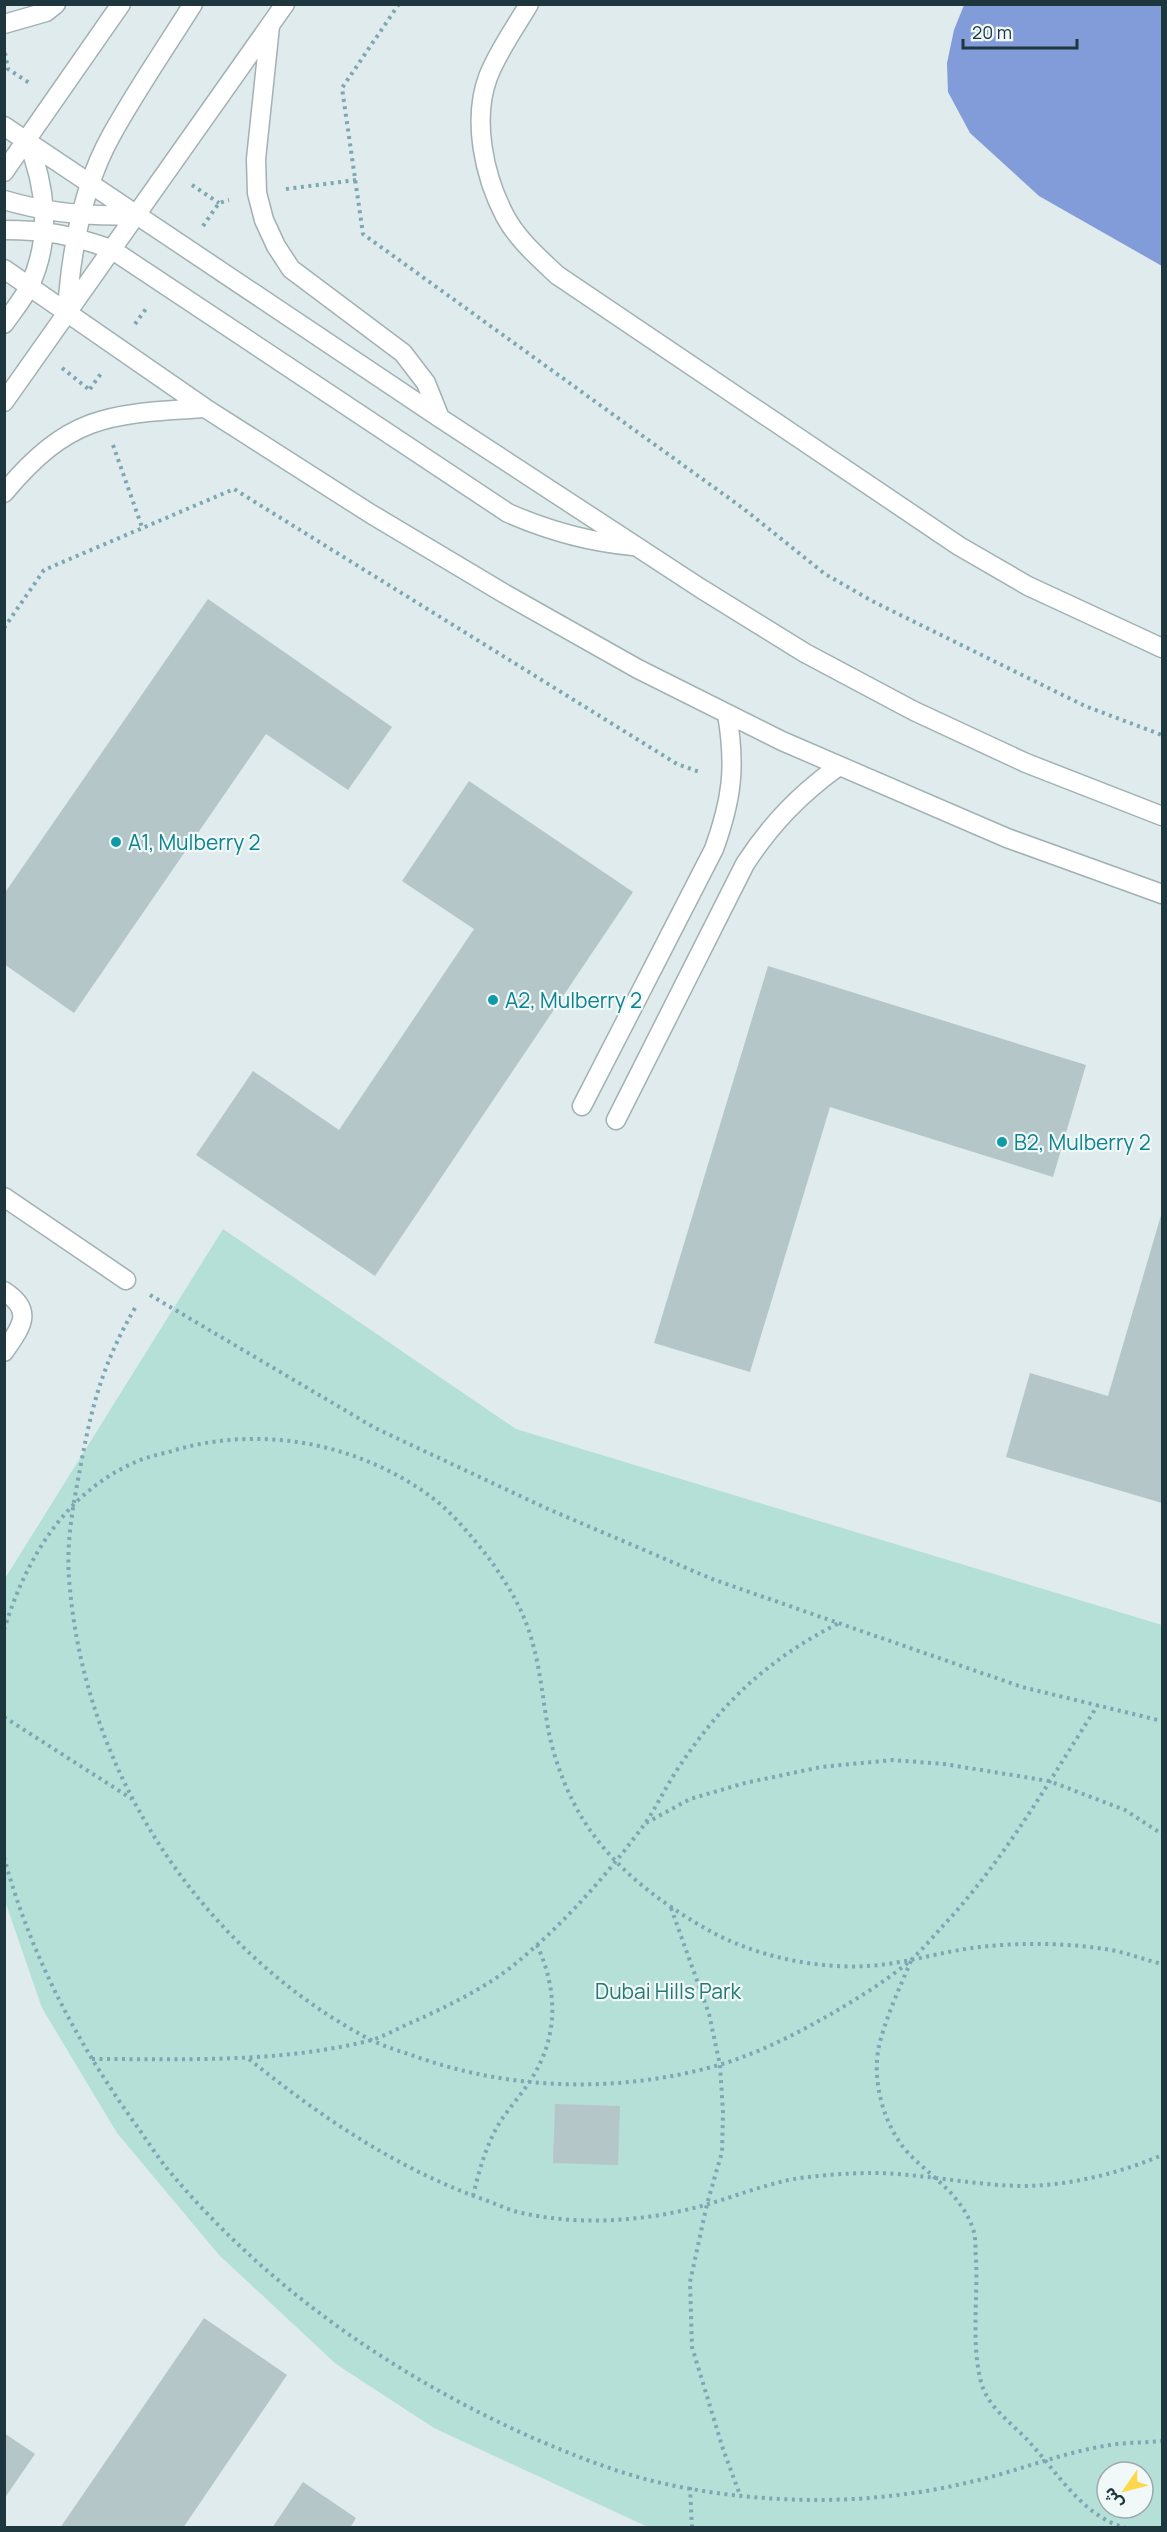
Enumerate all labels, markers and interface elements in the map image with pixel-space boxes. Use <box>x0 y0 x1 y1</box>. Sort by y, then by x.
scale bar <box>963 12 1077 50</box>
text: 20 m <box>972 20 1012 44</box>
place label: A1, Mulberry 2 <box>128 828 260 856</box>
marker: A1, Mulberry 2 <box>109 835 123 849</box>
place label: A2, Mulberry 2 <box>505 986 642 1014</box>
marker: A2, Mulberry 2 <box>486 993 500 1007</box>
place label: B2, Mulberry 2 <box>1014 1128 1151 1156</box>
marker: B2, Mulberry 2 <box>995 1135 1009 1149</box>
park label: Dubai Hills Park <box>595 1977 742 2005</box>
north arrow <box>1095 2460 1155 2520</box>
text: ش <box>1097 2483 1128 2514</box>

